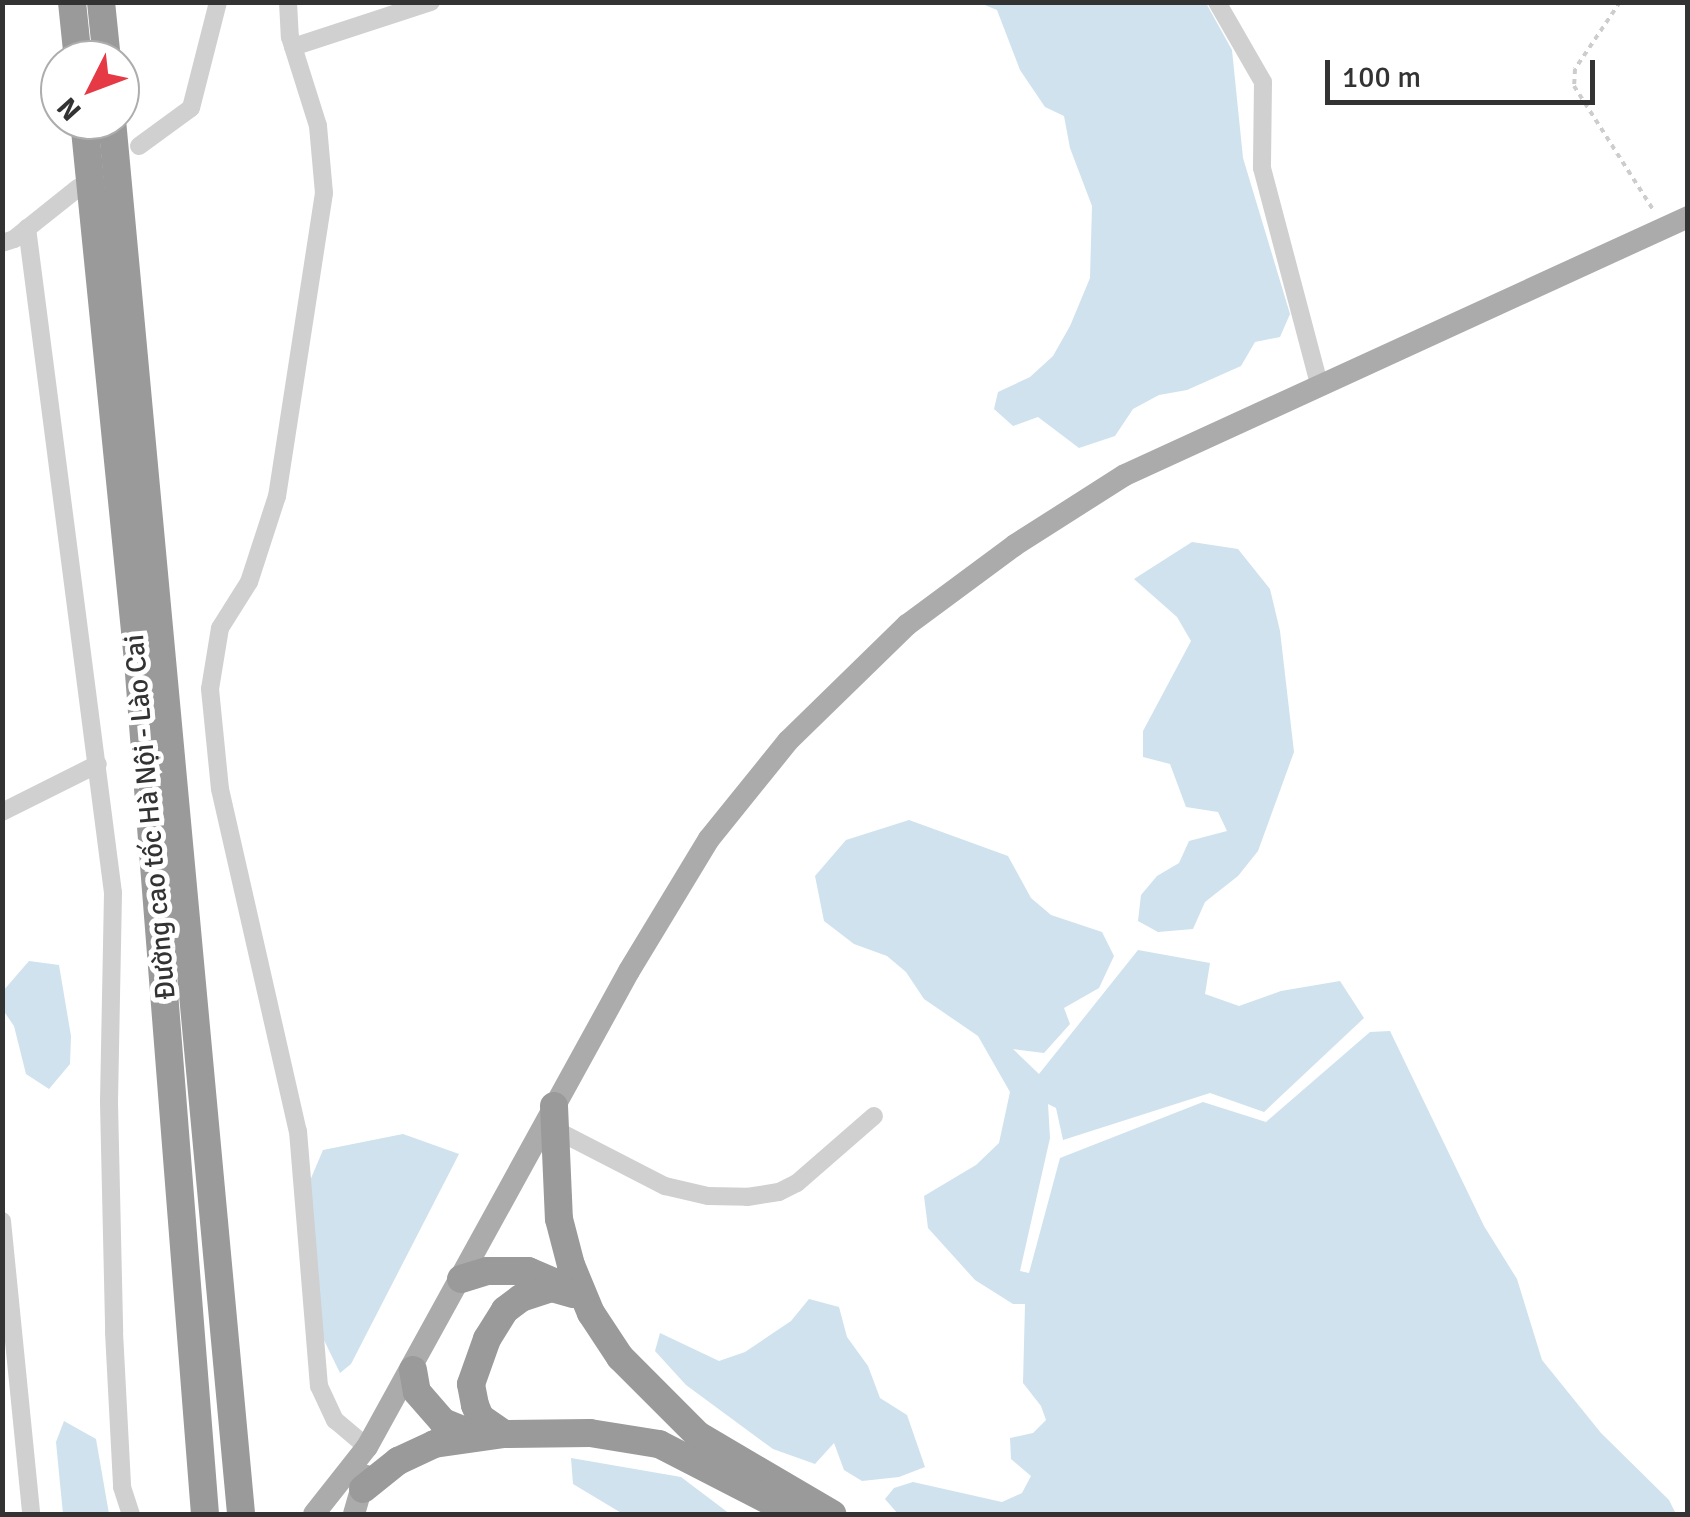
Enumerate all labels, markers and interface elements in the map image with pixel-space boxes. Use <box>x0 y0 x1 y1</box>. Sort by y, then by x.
north arrow <box>40 40 140 140</box>
scale bar <box>1330 40 1600 102</box>
text: 100 m <box>1342 59 1421 96</box>
text: N <box>50 90 88 127</box>
street label: Đường cao tốc Hà Nội - Lào Cai <box>117 633 183 1001</box>

